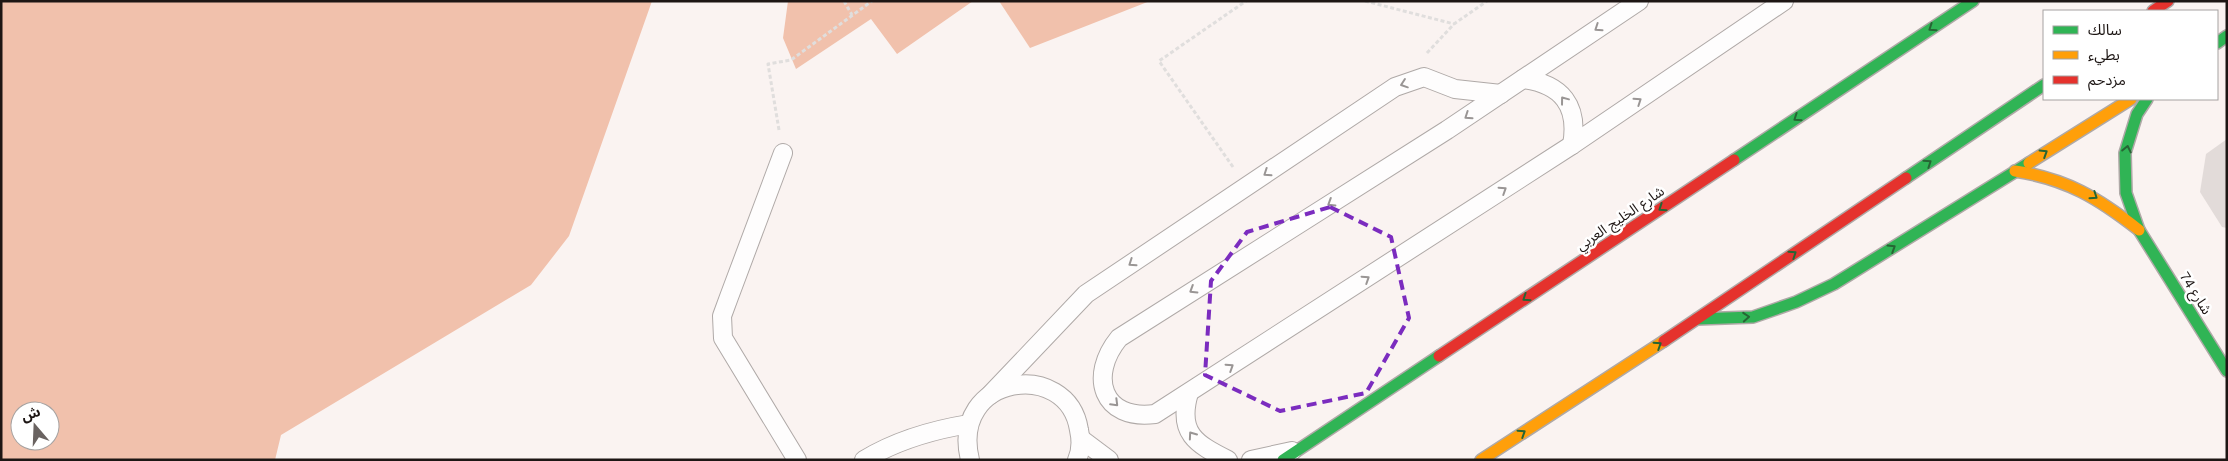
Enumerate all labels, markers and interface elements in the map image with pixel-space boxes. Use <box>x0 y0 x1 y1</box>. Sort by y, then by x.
legend <box>2043 10 2218 100</box>
text: سالك <box>2088 21 2122 38</box>
one-way arrow <box>1595 22 1604 32</box>
one-way arrow <box>1929 22 1938 31</box>
text: بطيء <box>2088 46 2120 66</box>
text: مزدحم <box>2088 71 2126 91</box>
one-way arrow <box>1400 79 1408 89</box>
one-way arrow <box>1561 96 1570 106</box>
one-way arrow <box>1632 98 1642 107</box>
one-way arrow <box>1464 110 1473 119</box>
one-way arrow <box>1793 112 1803 121</box>
one-way arrow <box>2121 144 2132 153</box>
one-way arrow <box>2039 150 2048 159</box>
one-way arrow <box>1922 160 1932 169</box>
one-way arrow <box>1264 166 1273 176</box>
street label: شارع الخليج العربي <box>1573 183 1669 256</box>
one-way arrow <box>1497 187 1506 197</box>
one-way arrow <box>2088 190 2098 199</box>
one-way arrow <box>1327 197 1336 207</box>
one-way arrow <box>1658 202 1667 211</box>
one-way arrow <box>1886 245 1895 255</box>
one-way arrow <box>1788 251 1797 260</box>
one-way arrow <box>1129 257 1138 266</box>
street label: شارع 74 <box>2174 269 2215 319</box>
one-way arrow <box>1361 275 1370 285</box>
one-way arrow <box>1190 284 1199 294</box>
one-way arrow <box>1523 292 1532 301</box>
one-way arrow <box>1742 311 1750 322</box>
one-way arrow <box>1653 341 1662 351</box>
one-way arrow <box>1224 364 1234 373</box>
one-way arrow <box>1109 397 1118 406</box>
north arrow <box>10 401 60 451</box>
text: ش <box>19 403 42 424</box>
one-way arrow <box>1516 430 1526 439</box>
one-way arrow <box>1189 431 1198 441</box>

